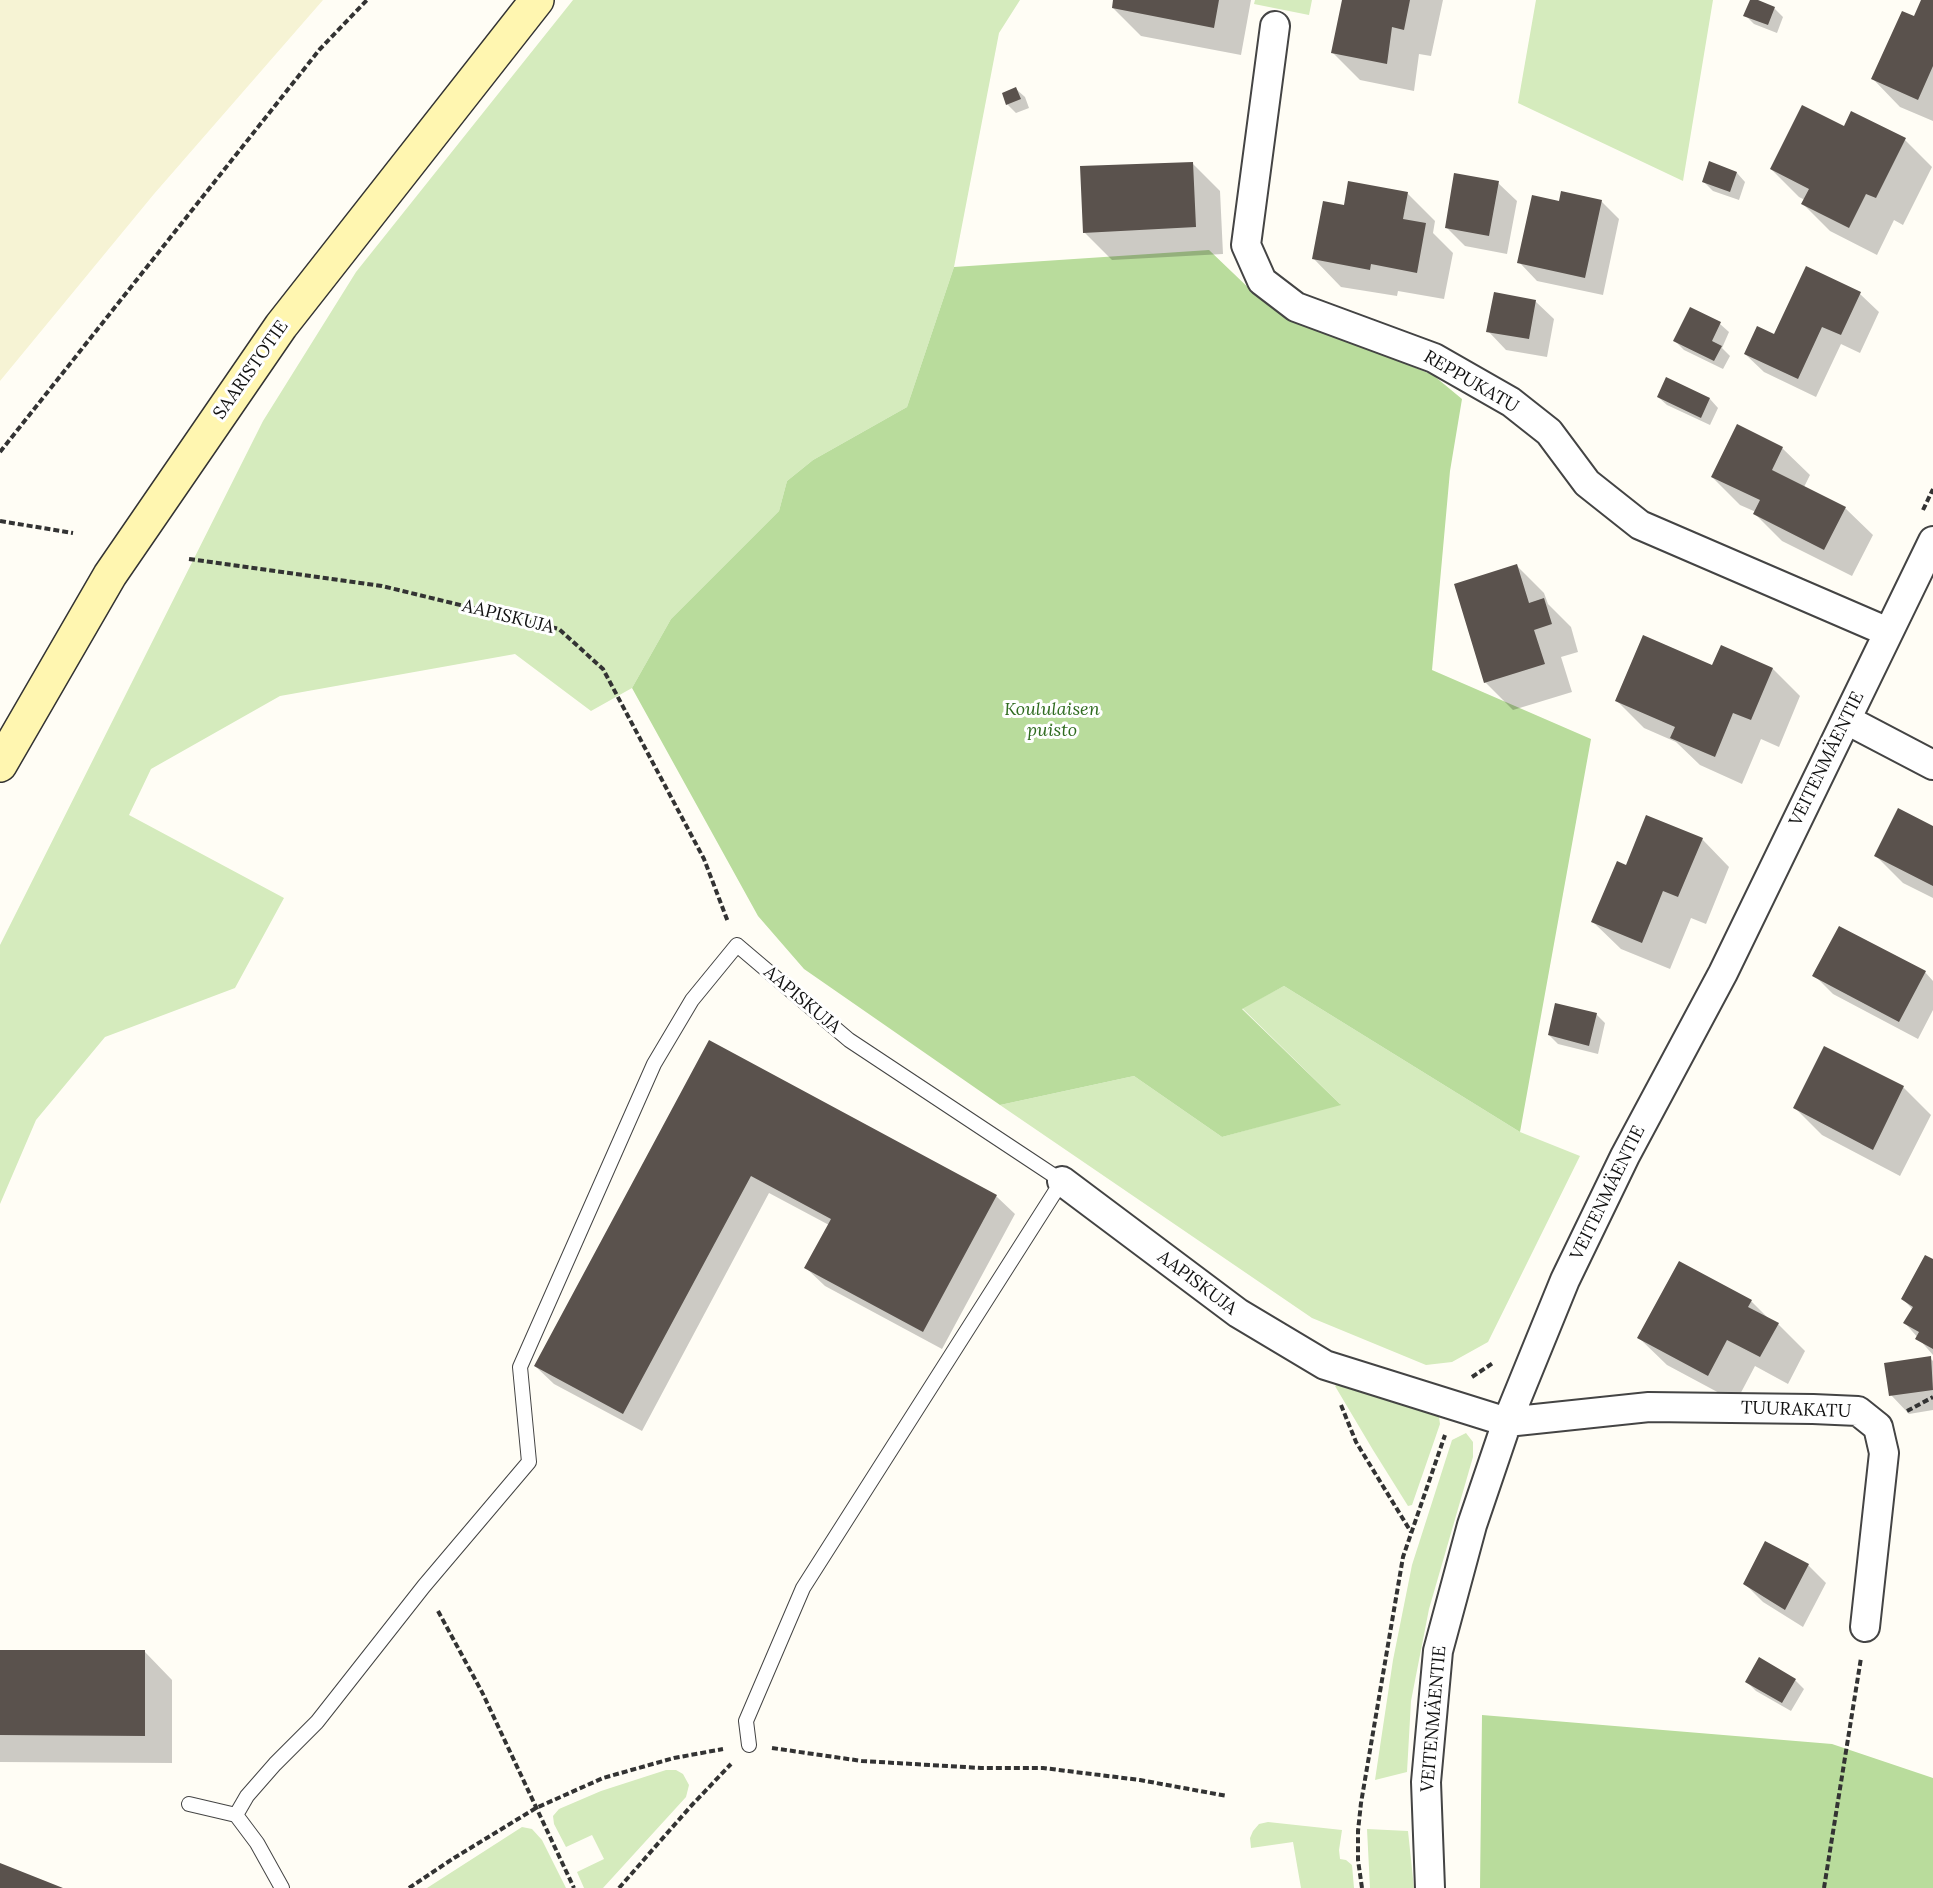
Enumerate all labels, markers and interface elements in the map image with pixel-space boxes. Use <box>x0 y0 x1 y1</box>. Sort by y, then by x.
street label: SAARISTOTIE <box>209 317 293 423</box>
street label: REPPUKATU <box>1420 346 1522 418</box>
street label: AAPISKUJA <box>460 595 556 639</box>
street label: VEITENMÄENTIE <box>1785 688 1869 830</box>
park label: Koululaisen puisto <box>1004 699 1100 742</box>
street label: AAPISKUJA <box>759 962 845 1038</box>
street label: VEITENMÄENTIE <box>1566 1122 1650 1264</box>
street label: AAPISKUJA <box>1153 1246 1241 1320</box>
street label: TUURAKATU <box>1741 1397 1851 1423</box>
street label: VEITENMÄENTIE <box>1417 1645 1451 1793</box>

